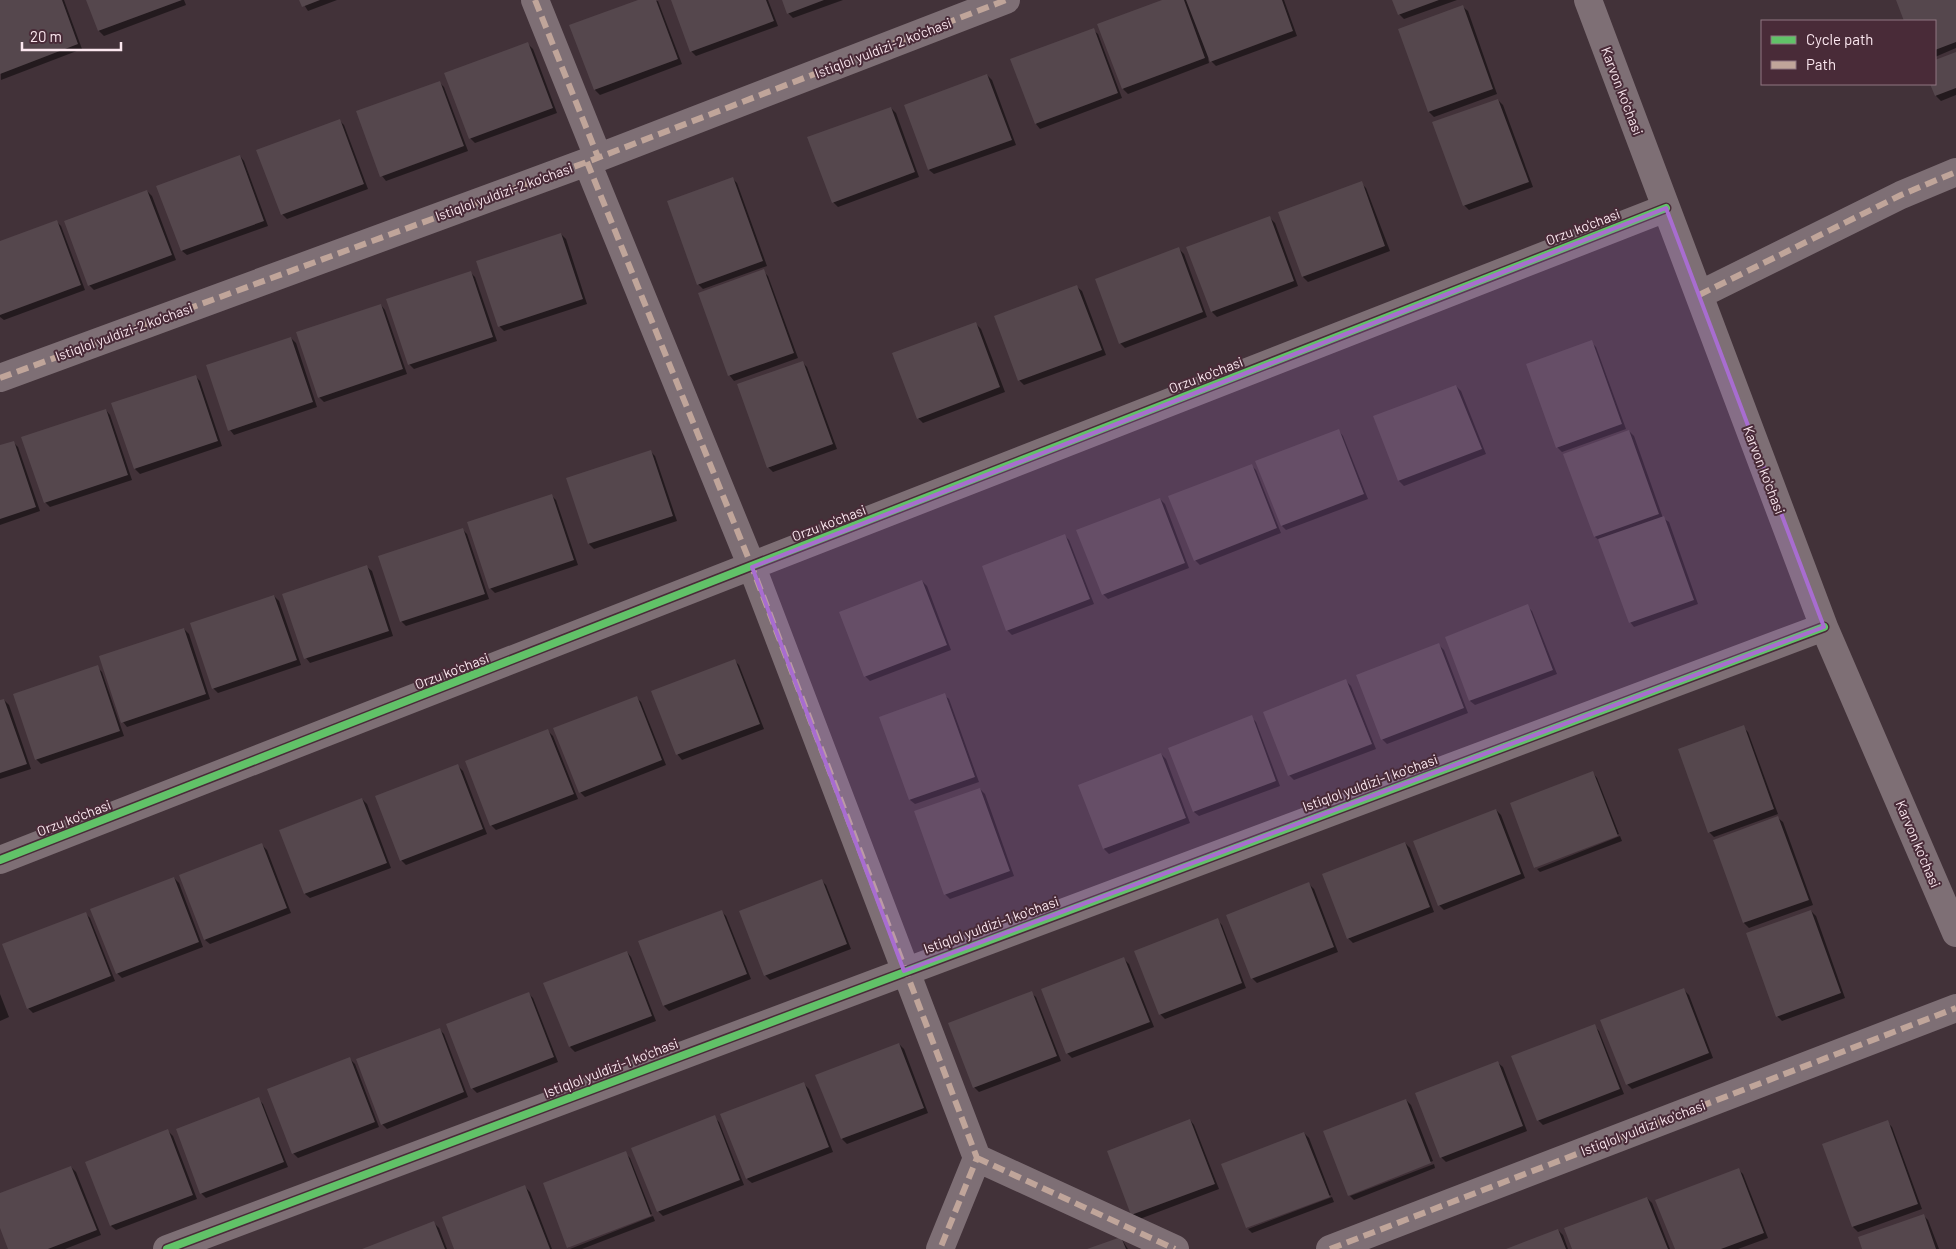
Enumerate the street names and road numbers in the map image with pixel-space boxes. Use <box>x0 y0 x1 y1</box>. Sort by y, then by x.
street label: Istiqlol yuldizi-2 ko'chasi <box>812 14 954 81</box>
street label: Karvon ko'chasi <box>1598 44 1647 137</box>
street label: Istiqlol yuldizi-2 ko'chasi <box>433 159 575 224</box>
street label: Orzu ko'chasi <box>1543 205 1622 248</box>
street label: Istiqlol yuldizi-2 ko'chasi <box>53 299 195 364</box>
street label: Orzu ko'chasi <box>1166 353 1245 396</box>
street label: Karvon ko'chasi <box>1740 423 1789 516</box>
street label: Orzu ko'chasi <box>789 501 868 544</box>
street label: Orzu ko'chasi <box>412 649 491 692</box>
street label: Istiqlol yuldizi-1 ko'chasi <box>1300 750 1440 815</box>
street label: Orzu ko'chasi <box>34 796 113 839</box>
street label: Karvon ko'chasi <box>1892 798 1944 890</box>
street label: Istiqlol yuldizi-1 ko'chasi <box>921 892 1061 957</box>
street label: Istiqlol yuldizi-1 ko'chasi <box>541 1034 680 1101</box>
street label: Istiqlol yuldizi ko'chasi <box>1578 1096 1708 1159</box>

